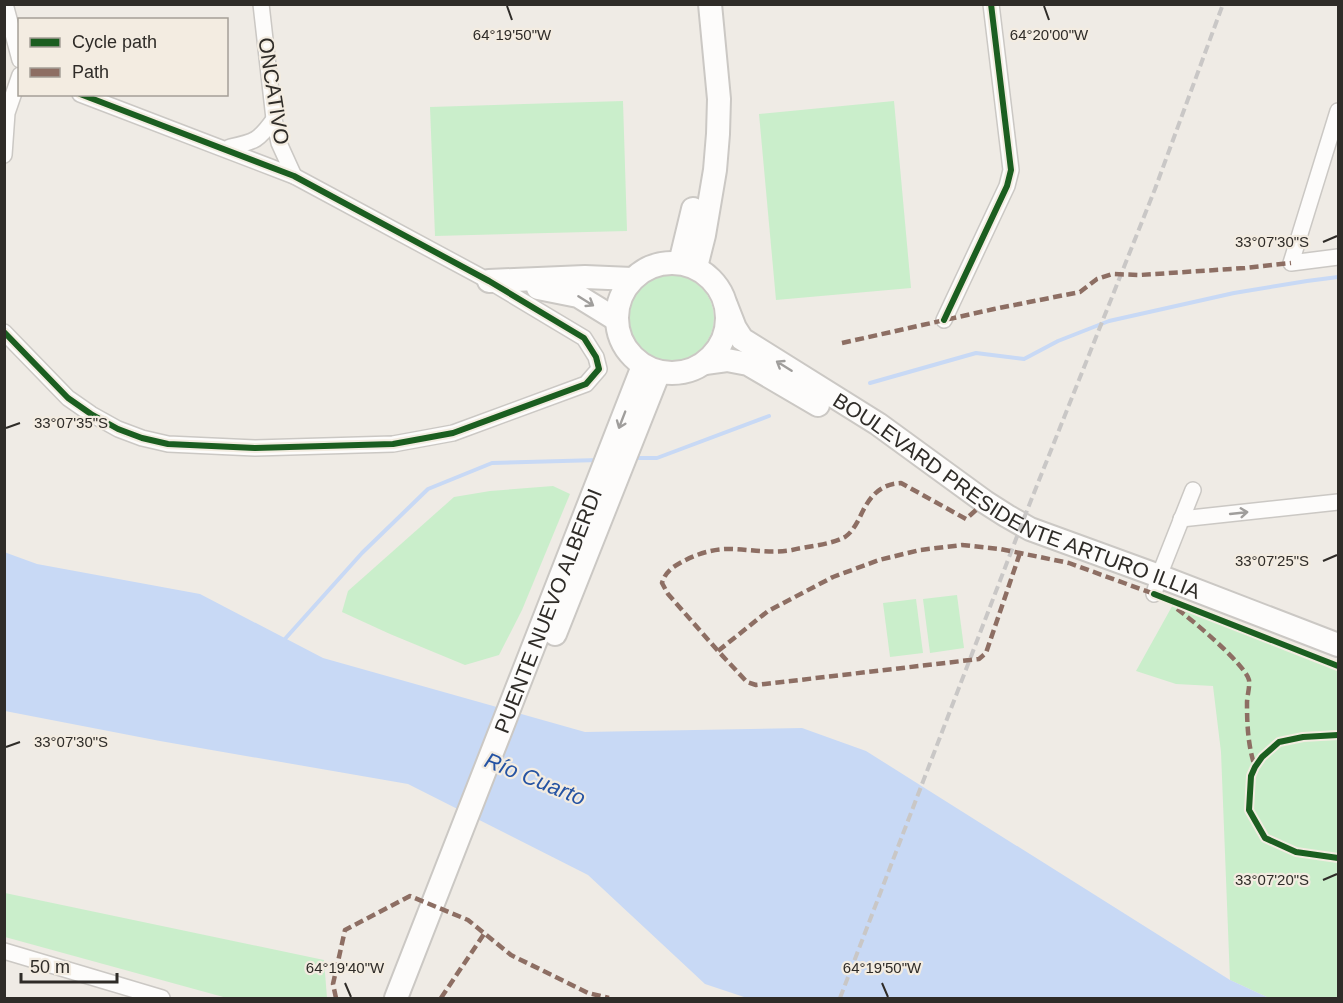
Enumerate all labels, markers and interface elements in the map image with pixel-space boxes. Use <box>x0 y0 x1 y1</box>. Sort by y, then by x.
legend <box>18 18 228 96</box>
text: 64°19'50"W <box>473 26 552 43</box>
text: 64°20'00"W <box>1010 26 1089 43</box>
text: Cycle path <box>72 32 157 52</box>
street label: ONCATIVO <box>254 36 294 146</box>
text: Path <box>72 62 109 82</box>
text: 33°07'30"S <box>1235 233 1309 250</box>
one-way arrow <box>578 295 595 308</box>
one-way arrow <box>775 359 792 372</box>
street label: BOULEVARD PRESIDENTE ARTURO ILLIA <box>829 388 1204 602</box>
one-way arrow <box>616 410 627 429</box>
text: 33°07'35"S <box>34 414 108 431</box>
street label: PUENTE NUEVO ALBERDI <box>489 485 606 736</box>
one-way arrow <box>1228 507 1248 518</box>
text: 33°07'25"S <box>1235 552 1309 569</box>
text: 33°07'30"S <box>34 733 108 750</box>
water label: Río Cuarto <box>481 747 589 811</box>
text: 33°07'20"S <box>1235 871 1309 888</box>
scale bar <box>21 946 117 984</box>
text: 50 m <box>30 957 70 977</box>
text: 64°19'40"W <box>306 959 385 976</box>
text: 64°19'50"W <box>843 959 922 976</box>

